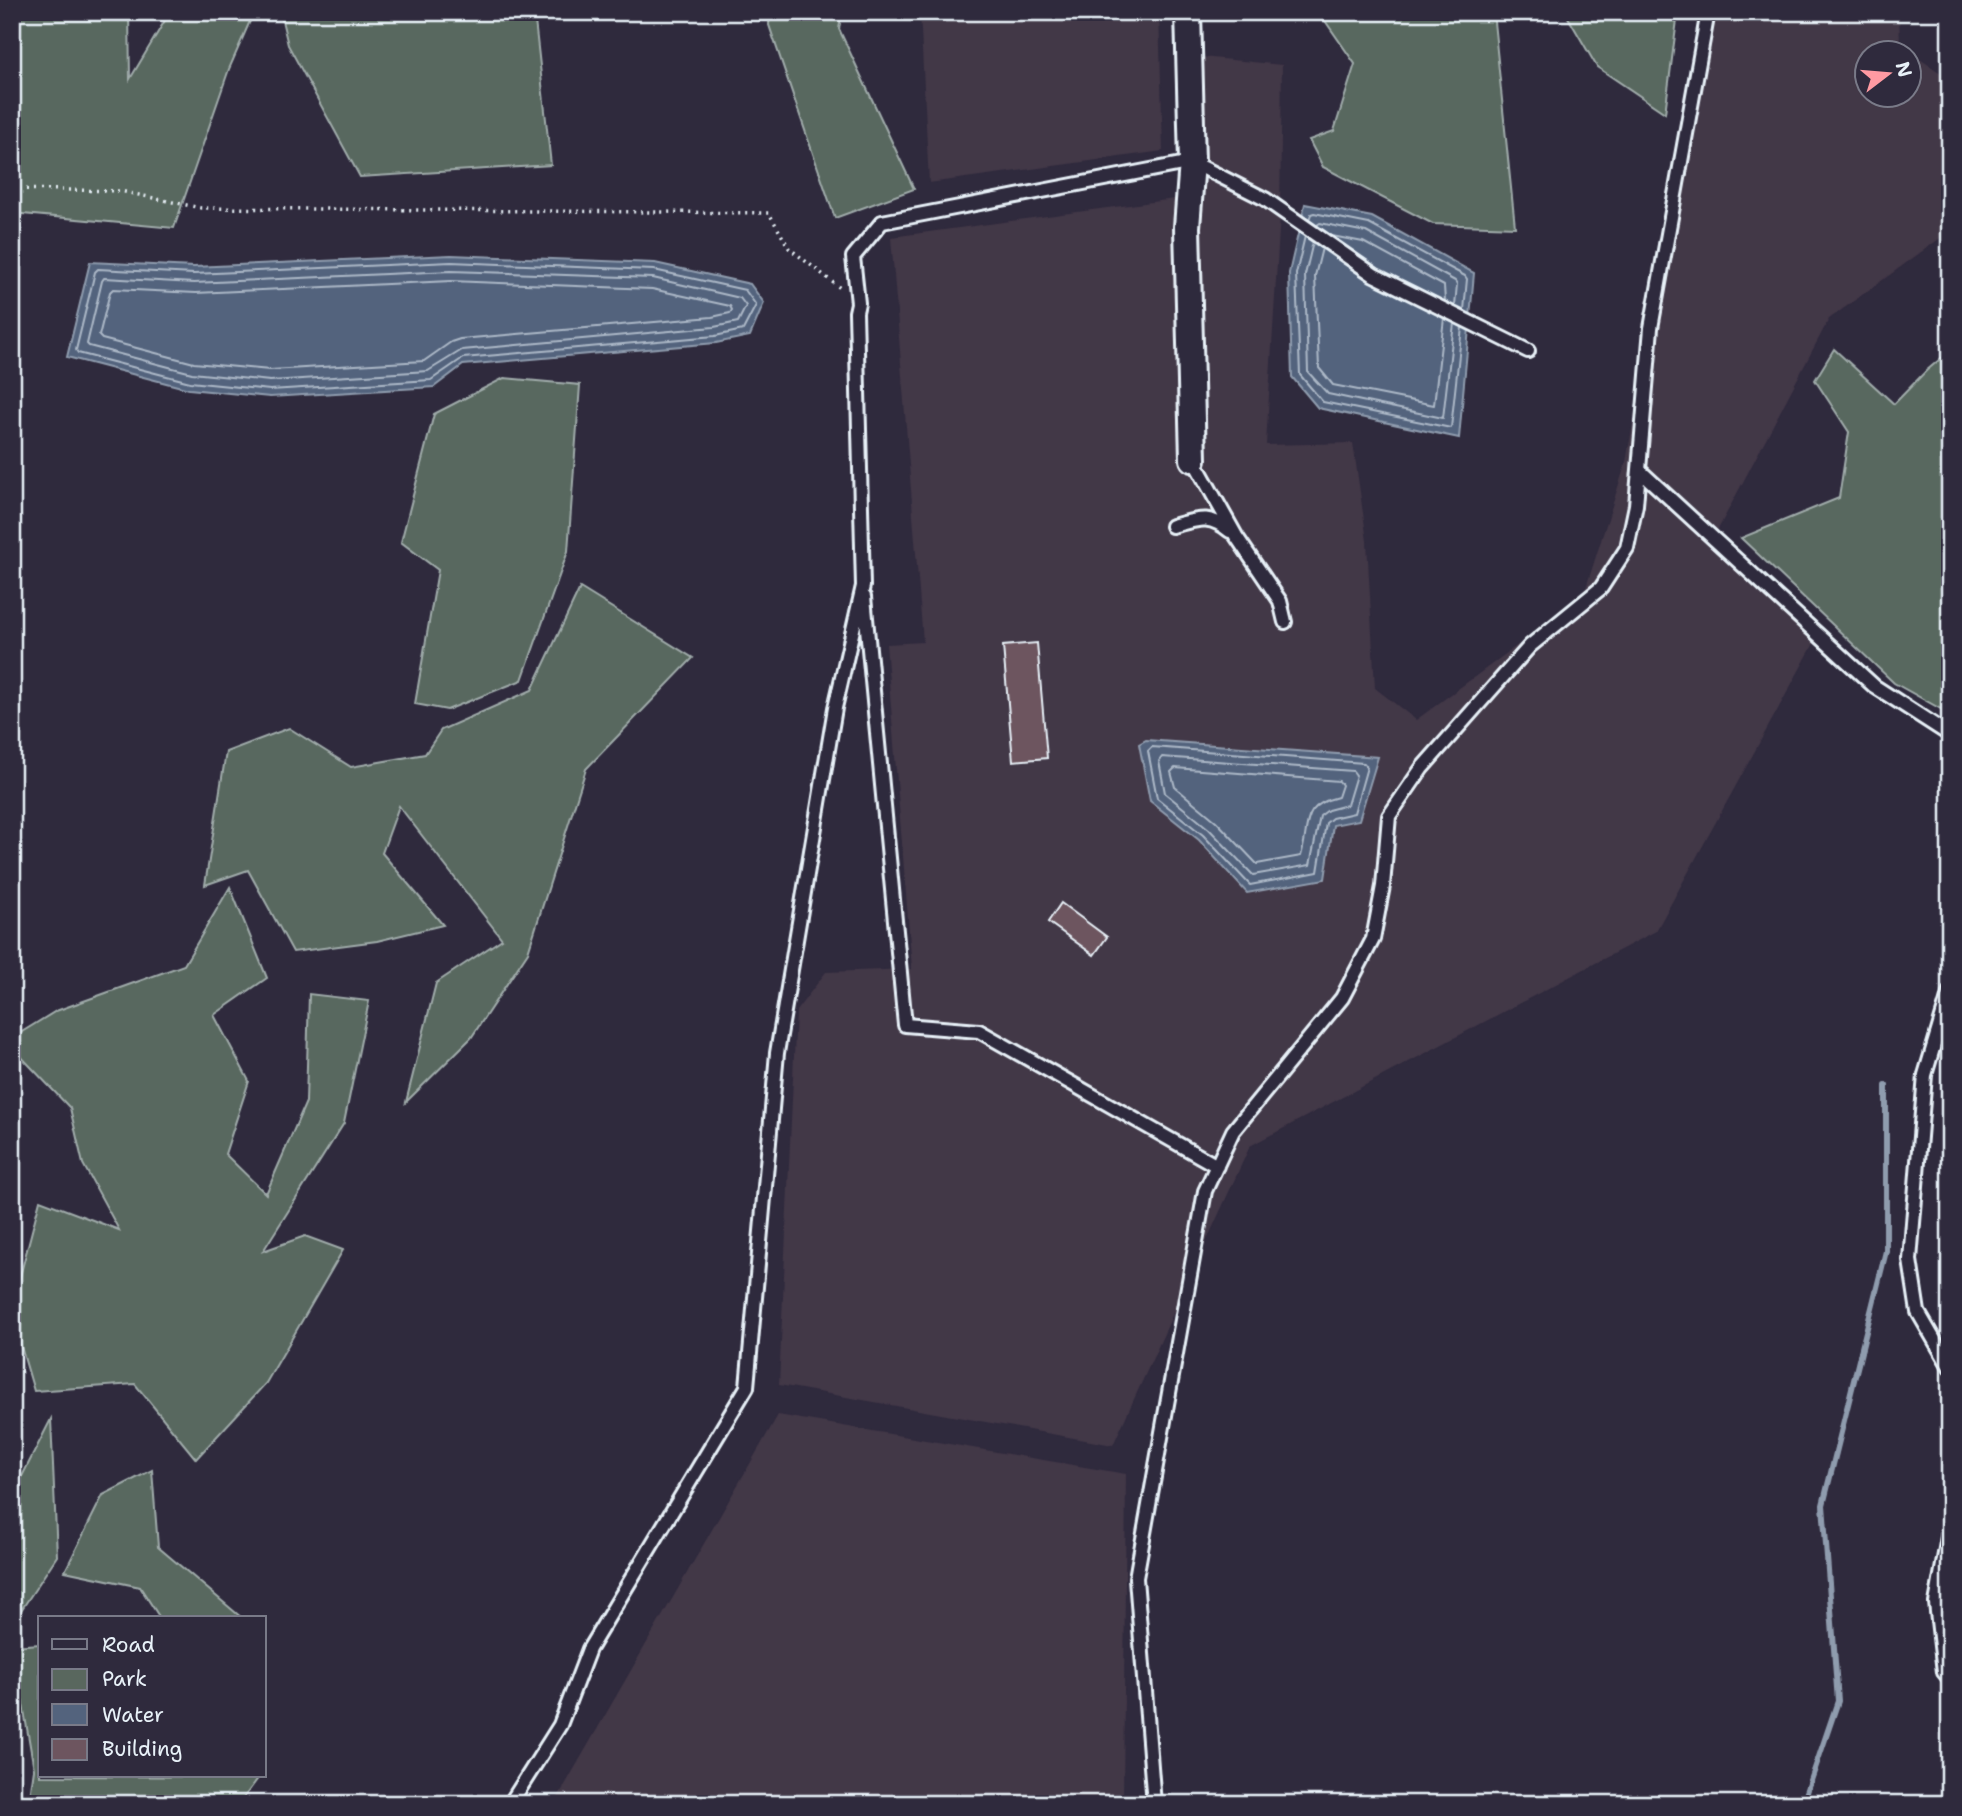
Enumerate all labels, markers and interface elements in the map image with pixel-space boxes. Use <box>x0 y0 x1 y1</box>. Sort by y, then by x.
north arrow <box>1854 38 1924 108</box>
text: N <box>1890 59 1918 80</box>
legend <box>38 1616 266 1778</box>
text: Road <box>102 1631 155 1659</box>
text: Park <box>102 1665 147 1693</box>
text: Water <box>102 1701 164 1729</box>
text: Building <box>102 1735 182 1763</box>

